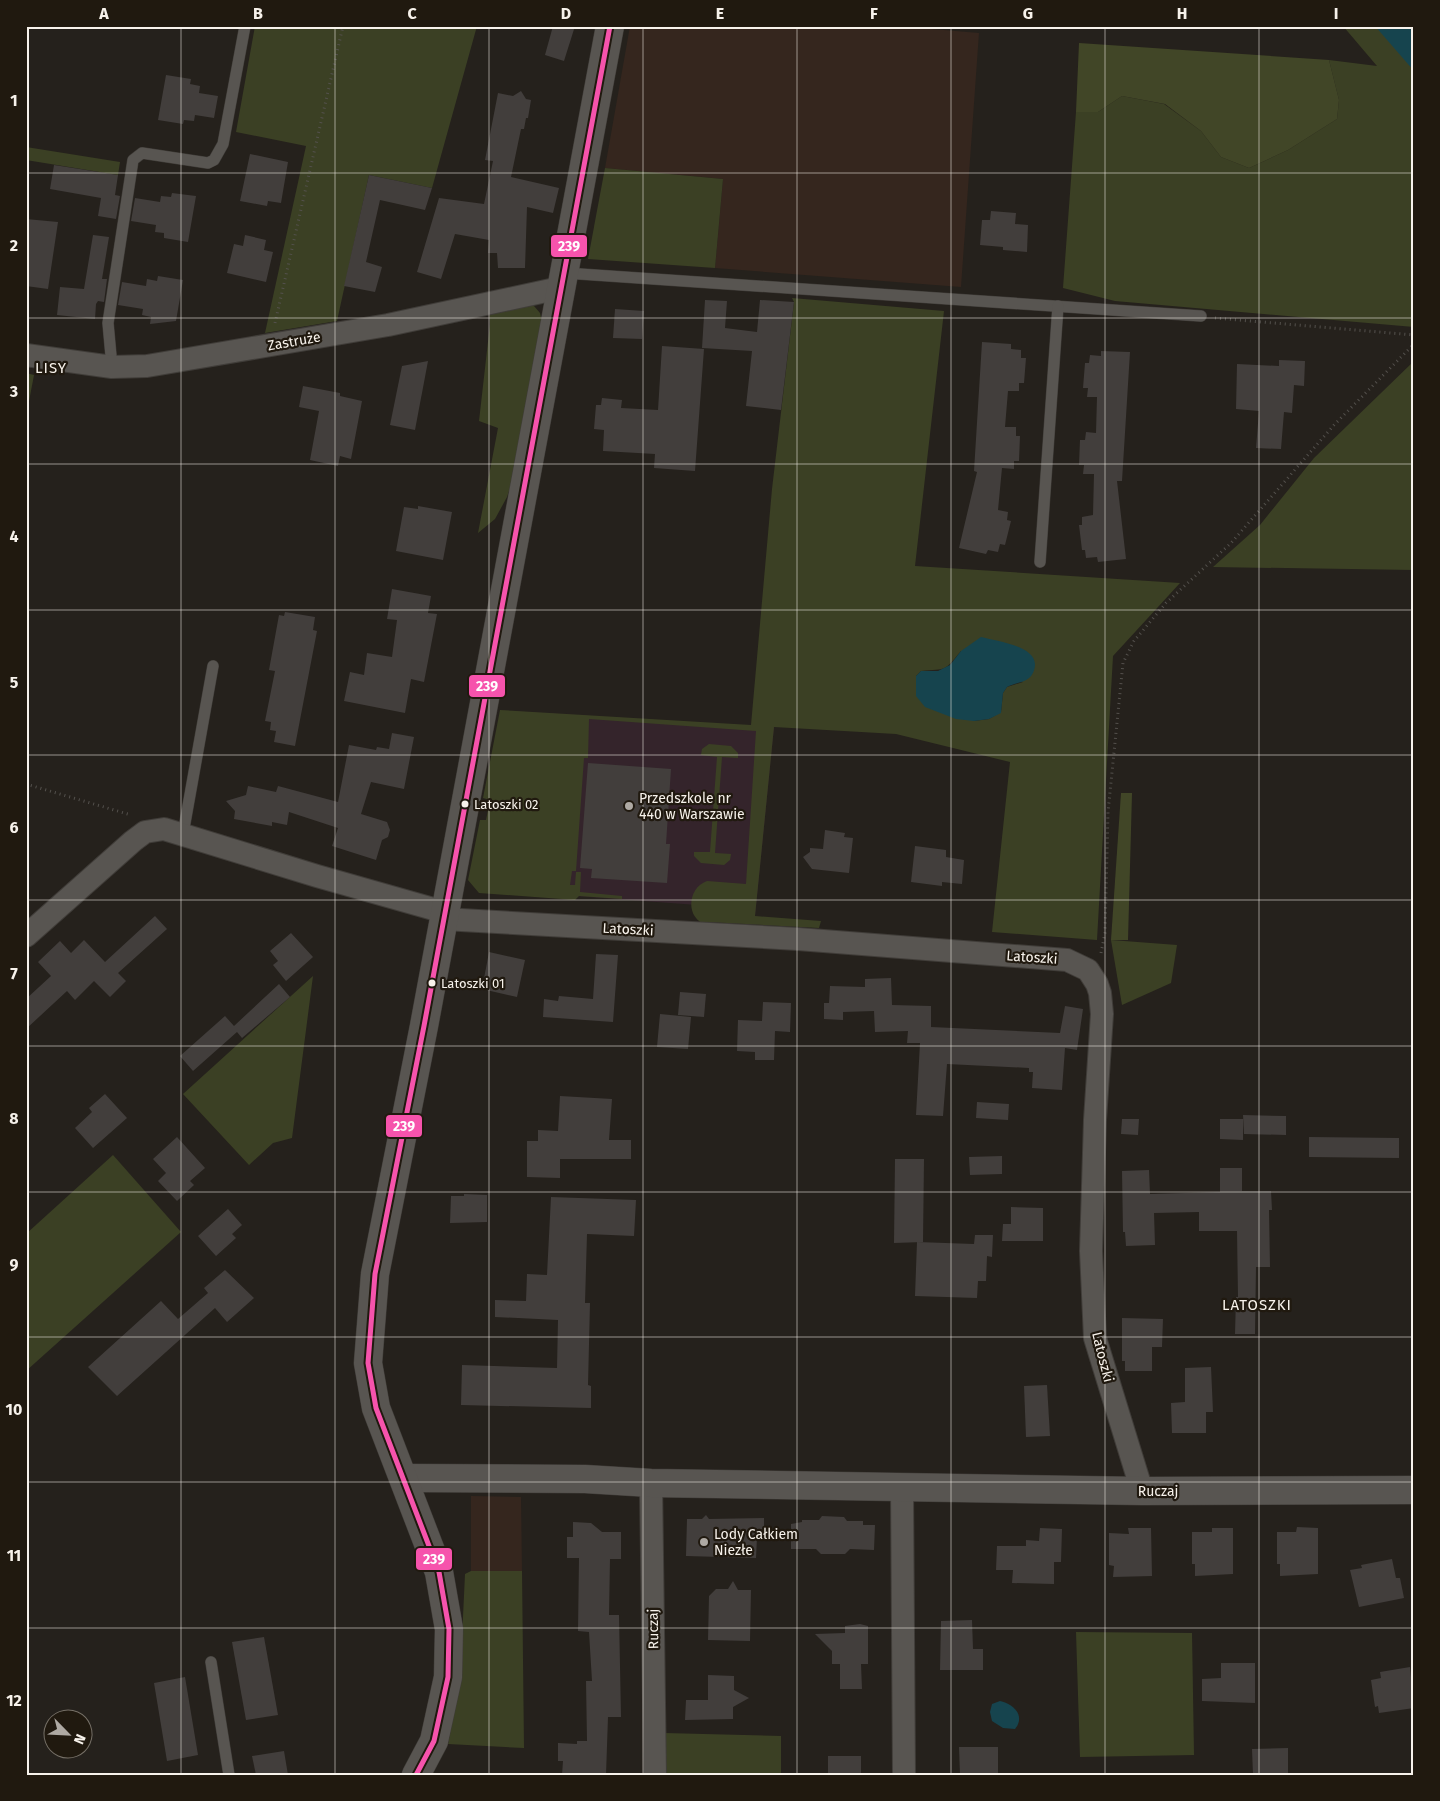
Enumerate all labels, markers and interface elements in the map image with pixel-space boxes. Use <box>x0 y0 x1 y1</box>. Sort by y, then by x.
text: A <box>98 4 109 23</box>
text: B <box>253 4 263 23</box>
text: C <box>407 4 417 23</box>
text: D <box>561 4 571 23</box>
text: E <box>716 4 724 23</box>
text: F <box>870 4 878 23</box>
text: G <box>1023 4 1033 23</box>
text: H <box>1177 4 1187 23</box>
text: I <box>1334 4 1338 23</box>
text: 1 <box>10 91 18 110</box>
line badge: 239 <box>550 234 588 258</box>
text: 2 <box>10 236 18 255</box>
text: 239 <box>558 238 580 255</box>
street label: Zastruże <box>266 328 322 354</box>
district label: LISY <box>35 359 67 377</box>
text: 3 <box>9 382 18 401</box>
text: 4 <box>9 527 19 546</box>
text: 5 <box>10 673 19 692</box>
line badge: 239 <box>468 674 506 698</box>
text: 239 <box>476 678 498 695</box>
place label: Przedszkole nr 440 w Warszawie <box>639 790 745 823</box>
place label: Latoszki 02 <box>474 797 539 812</box>
marker: Latoszki 02 <box>460 799 470 809</box>
marker: Przedszkole nr 440 w Warszawie <box>623 800 635 812</box>
text: 6 <box>9 818 19 837</box>
street label: Latoszki <box>602 920 654 939</box>
street label: Latoszki <box>1006 947 1058 968</box>
text: 7 <box>10 964 18 983</box>
place label: Latoszki 01 <box>441 976 505 991</box>
marker: Latoszki 01 <box>427 978 437 988</box>
text: 8 <box>9 1109 19 1128</box>
line badge: 239 <box>385 1114 423 1138</box>
text: 239 <box>393 1118 415 1135</box>
text: 9 <box>10 1255 19 1274</box>
district label: LATOSZKI <box>1222 1296 1292 1314</box>
street label: Latoszki <box>1088 1330 1117 1384</box>
text: 10 <box>6 1400 22 1419</box>
street label: Ruczaj <box>1138 1483 1178 1500</box>
place label: Lody Całkiem Niezłe <box>714 1526 798 1559</box>
marker: Lody Całkiem Niezłe <box>698 1536 710 1548</box>
text: 11 <box>7 1546 21 1565</box>
line badge: 239 <box>415 1547 453 1571</box>
text: 239 <box>423 1551 445 1568</box>
street label: Ruczaj <box>645 1609 662 1649</box>
text: 12 <box>6 1691 22 1710</box>
north arrow <box>42 1708 92 1758</box>
text: N <box>70 1731 89 1747</box>

